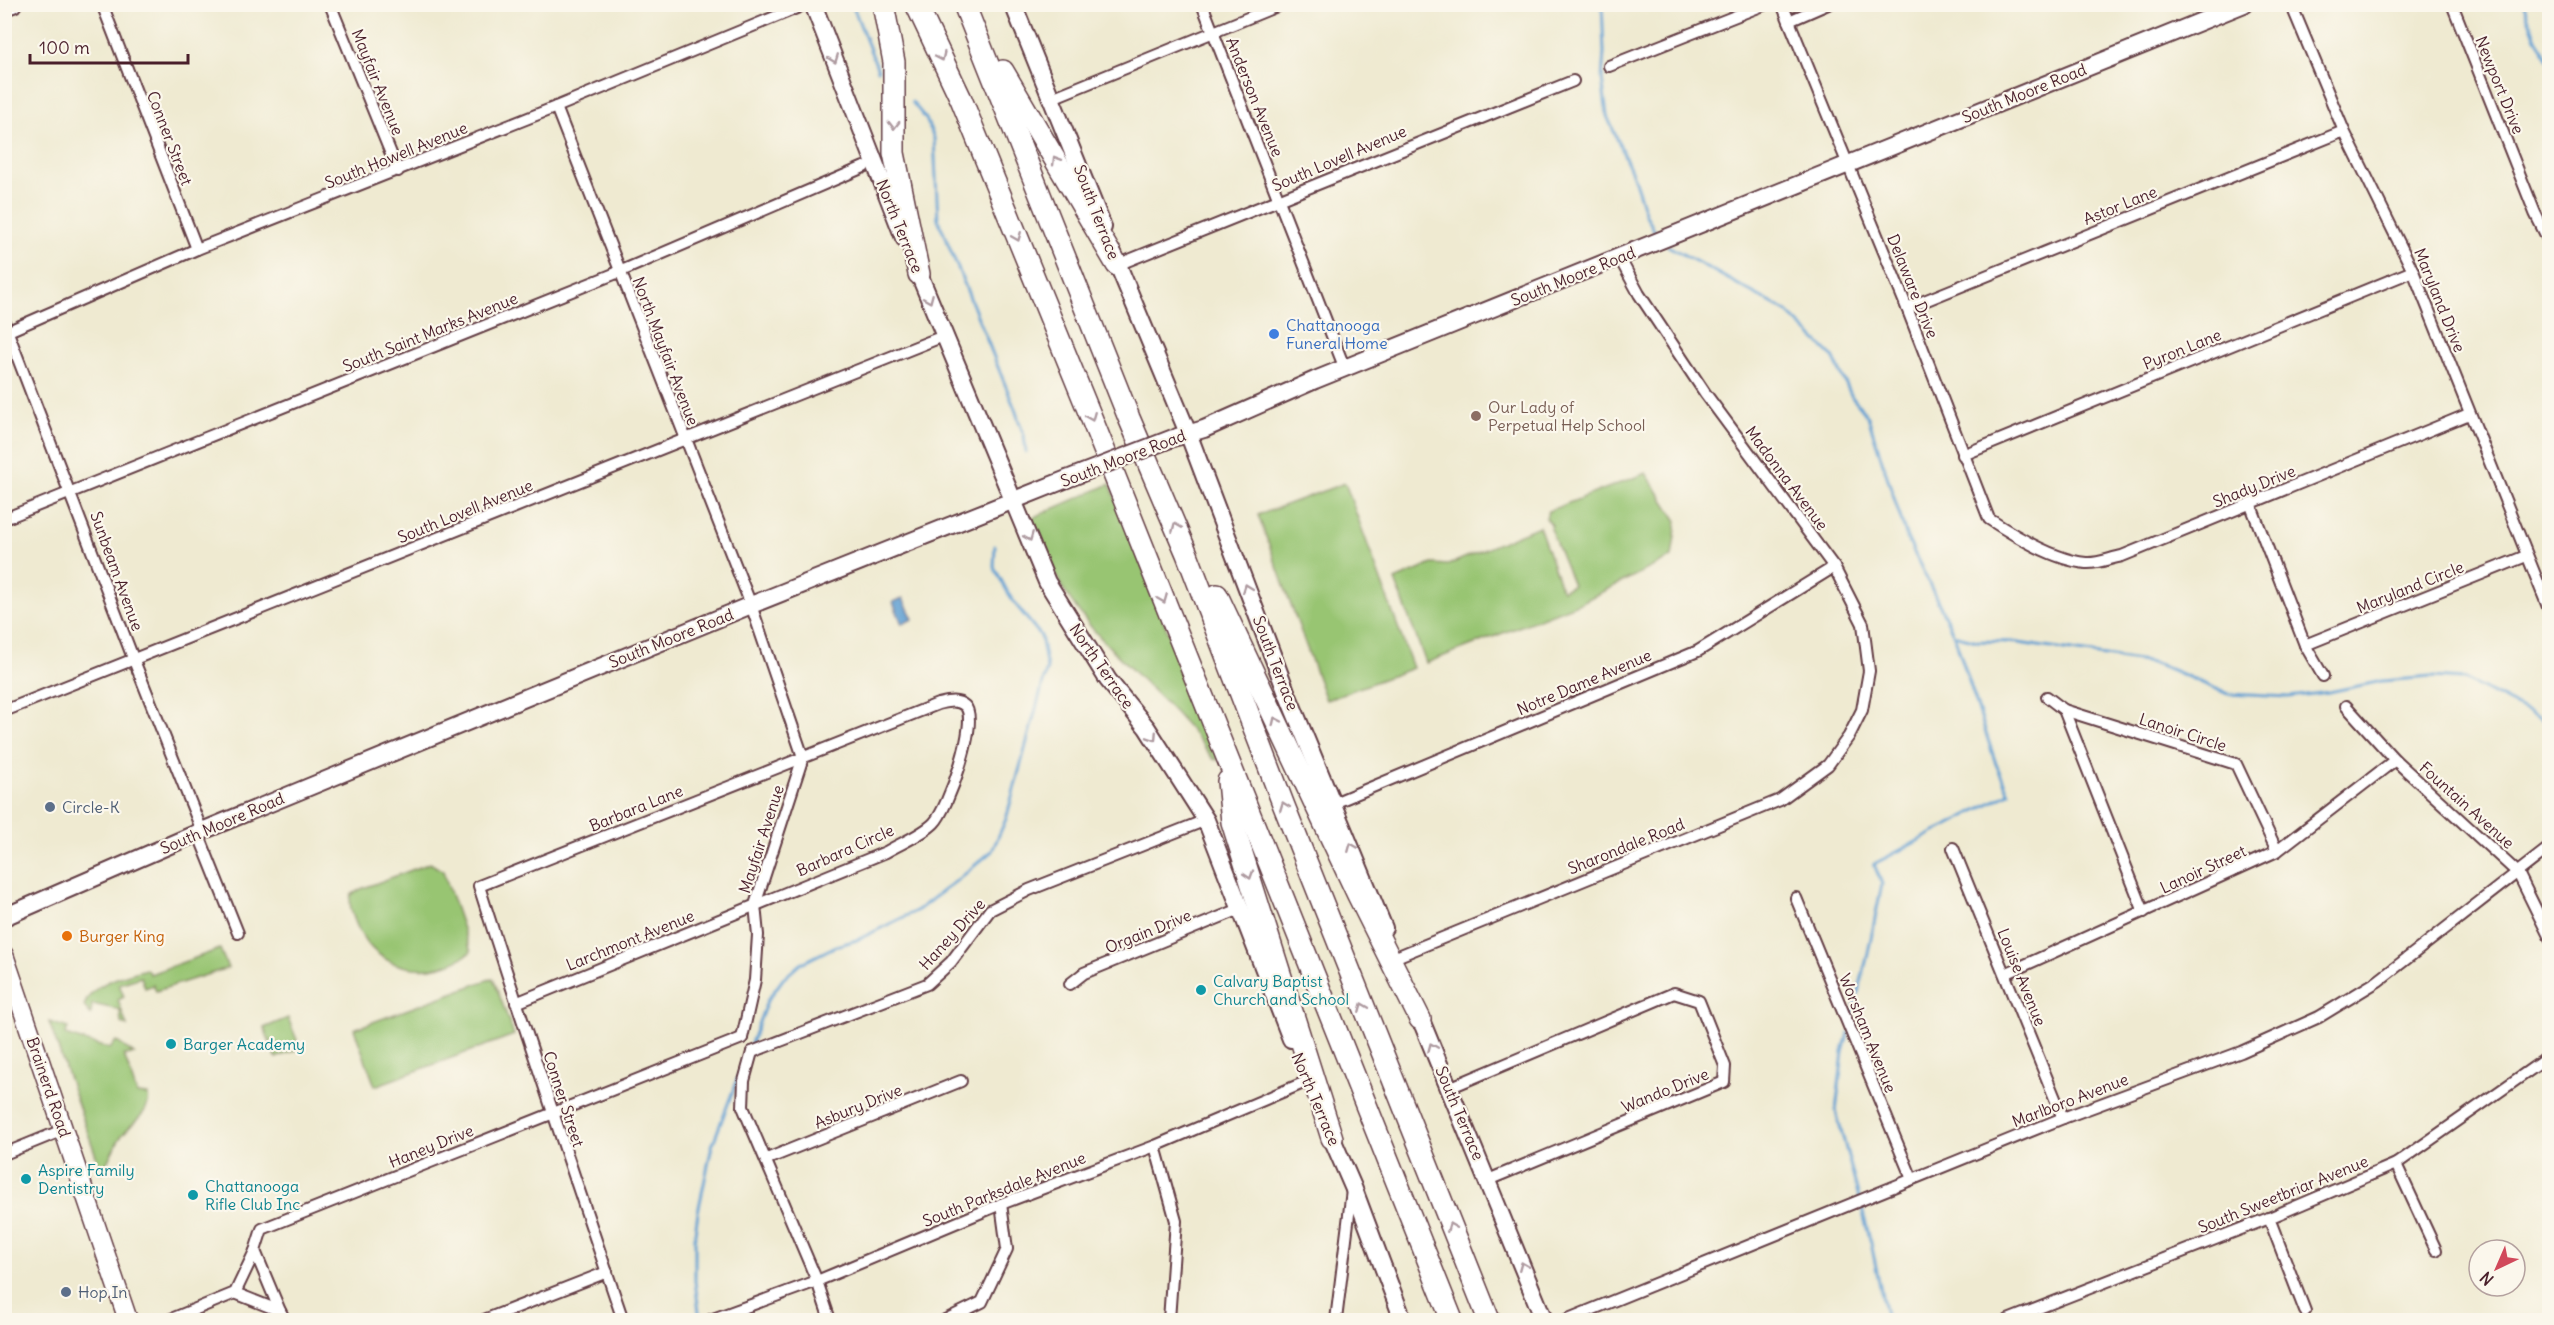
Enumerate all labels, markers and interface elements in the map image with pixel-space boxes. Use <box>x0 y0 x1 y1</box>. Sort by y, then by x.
street label: Mayfair Avenue <box>348 26 408 138</box>
scale bar <box>30 27 188 65</box>
street label: Newport Drive <box>2471 33 2529 137</box>
street label: Anderson Avenue <box>1222 34 1288 160</box>
text: 100 m <box>39 36 90 59</box>
one-way arrow <box>934 51 946 62</box>
one-way arrow <box>827 53 839 64</box>
street label: South Moore Road <box>1959 59 2089 127</box>
street label: Conner Street <box>143 88 197 189</box>
street label: South Howell Avenue <box>322 117 470 193</box>
one-way arrow <box>888 120 900 129</box>
street label: South Lovell Avenue <box>1269 121 1409 195</box>
one-way arrow <box>1051 156 1063 166</box>
street label: South Terrace <box>1070 162 1124 262</box>
street label: North Terrace <box>872 176 928 276</box>
street label: Astor Lane <box>2080 181 2160 229</box>
one-way arrow <box>1010 231 1022 242</box>
street label: Delaware Drive <box>1883 231 1943 341</box>
street label: South Moore Road <box>1508 242 1638 310</box>
street label: Maryland Drive <box>2410 245 2470 355</box>
street label: North Mayfair Avenue <box>628 274 704 428</box>
street label: South Saint Marks Avenue <box>340 288 520 376</box>
one-way arrow <box>922 293 934 304</box>
place label: Chattanooga Funeral Home <box>1286 315 1388 353</box>
street label: Pyron Lane <box>2140 324 2224 374</box>
marker: Chattanooga Funeral Home <box>1267 327 1281 341</box>
place label: Our Lady of Perpetual Help School <box>1488 397 1645 435</box>
marker: Our Lady of Perpetual Help School <box>1469 409 1483 423</box>
one-way arrow <box>1084 411 1096 422</box>
street label: Madonna Avenue <box>1741 422 1833 534</box>
street label: South Moore Road <box>1058 425 1188 491</box>
street label: Shady Drive <box>2210 460 2298 512</box>
street label: South Lovell Avenue <box>394 475 536 547</box>
street label: Sunbeam Avenue <box>86 509 148 633</box>
one-way arrow <box>1171 522 1183 533</box>
one-way arrow <box>1022 531 1034 542</box>
street label: Maryland Circle <box>2354 556 2466 618</box>
one-way arrow <box>1242 583 1254 594</box>
one-way arrow <box>1156 592 1168 603</box>
street label: South Moore Road <box>606 604 736 672</box>
street label: South Terrace <box>1249 613 1303 713</box>
street label: North Terrace <box>1065 620 1139 712</box>
street label: Notre Dame Avenue <box>1514 645 1654 719</box>
street label: Lanoir Circle <box>2137 708 2229 756</box>
one-way arrow <box>1271 716 1283 727</box>
one-way arrow <box>1145 731 1157 741</box>
street label: Fountain Avenue <box>2415 757 2519 853</box>
street label: Barbara Lane <box>586 780 686 836</box>
street label: Mayfair Avenue <box>734 782 788 896</box>
street label: South Moore Road <box>157 788 287 858</box>
place label: Circle-K <box>62 797 120 817</box>
marker: Circle-K <box>43 800 57 814</box>
one-way arrow <box>1279 802 1291 813</box>
street label: Sharondale Road <box>1565 814 1687 878</box>
street label: Barbara Circle <box>793 820 897 880</box>
street label: Lanoir Street <box>2157 840 2250 898</box>
one-way arrow <box>1347 842 1359 853</box>
one-way arrow <box>1242 869 1254 880</box>
street label: Haney Drive <box>915 894 989 974</box>
street label: Larchmont Avenue <box>563 905 697 975</box>
street label: Orgain Drive <box>1102 905 1194 957</box>
street label: Louise Avenue <box>1993 925 2051 1029</box>
place label: Burger King <box>79 926 165 946</box>
marker: Burger King <box>60 929 74 943</box>
place label: Calvary Baptist Church and School <box>1213 971 1349 1009</box>
street label: Worsham Avenue <box>1835 971 1901 1095</box>
marker: Calvary Baptist Church and School <box>1194 983 1208 997</box>
one-way arrow <box>1358 1002 1371 1013</box>
street label: Brainerd Road <box>23 1034 75 1140</box>
place label: Barger Academy <box>183 1034 305 1054</box>
marker: Barger Academy <box>164 1037 178 1051</box>
one-way arrow <box>1427 1043 1439 1054</box>
street label: Conner Street <box>539 1049 589 1150</box>
street label: North Terrace <box>1287 1049 1345 1149</box>
street label: South Terrace <box>1431 1063 1489 1163</box>
street label: Wando Drive <box>1618 1063 1712 1117</box>
street label: Marlboro Avenue <box>2009 1069 2131 1131</box>
street label: Asbury Drive <box>811 1079 905 1133</box>
street label: Haney Drive <box>386 1120 476 1172</box>
street label: South Parksdale Avenue <box>919 1147 1089 1231</box>
street label: South Sweetbriar Avenue <box>2195 1151 2371 1237</box>
place label: Aspire Family Dentistry <box>38 1160 134 1198</box>
marker: Aspire Family Dentistry <box>19 1172 33 1186</box>
place label: Chattanooga Rifle Club Inc <box>205 1176 300 1214</box>
marker: Chattanooga Rifle Club Inc <box>186 1188 200 1202</box>
one-way arrow <box>1446 1223 1458 1234</box>
north arrow <box>2467 1238 2527 1298</box>
one-way arrow <box>1518 1261 1530 1272</box>
text: N <box>2476 1268 2498 1290</box>
place label: Hop In <box>78 1282 128 1302</box>
marker: Hop In <box>59 1285 73 1299</box>

